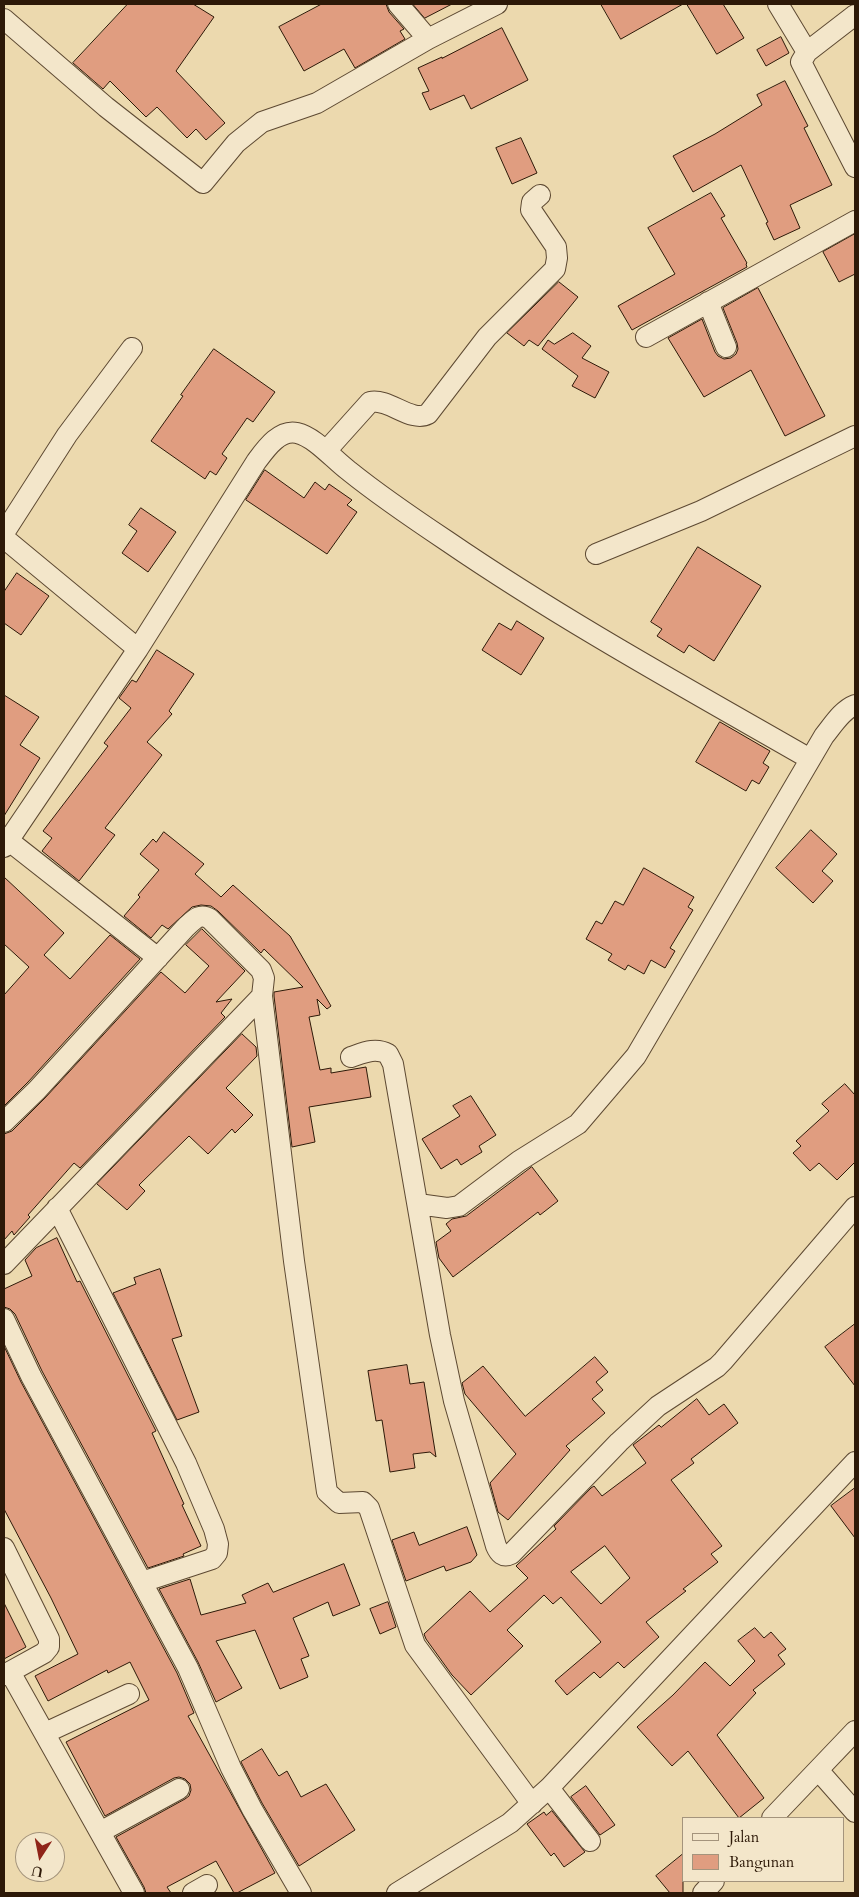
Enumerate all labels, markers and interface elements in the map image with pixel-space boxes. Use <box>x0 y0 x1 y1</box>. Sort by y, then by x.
legend <box>682 1817 844 1882</box>
text: Jalan <box>729 1827 759 1847</box>
north arrow <box>15 1832 65 1882</box>
text: Bangunan <box>729 1852 794 1872</box>
text: U <box>30 1861 45 1882</box>

